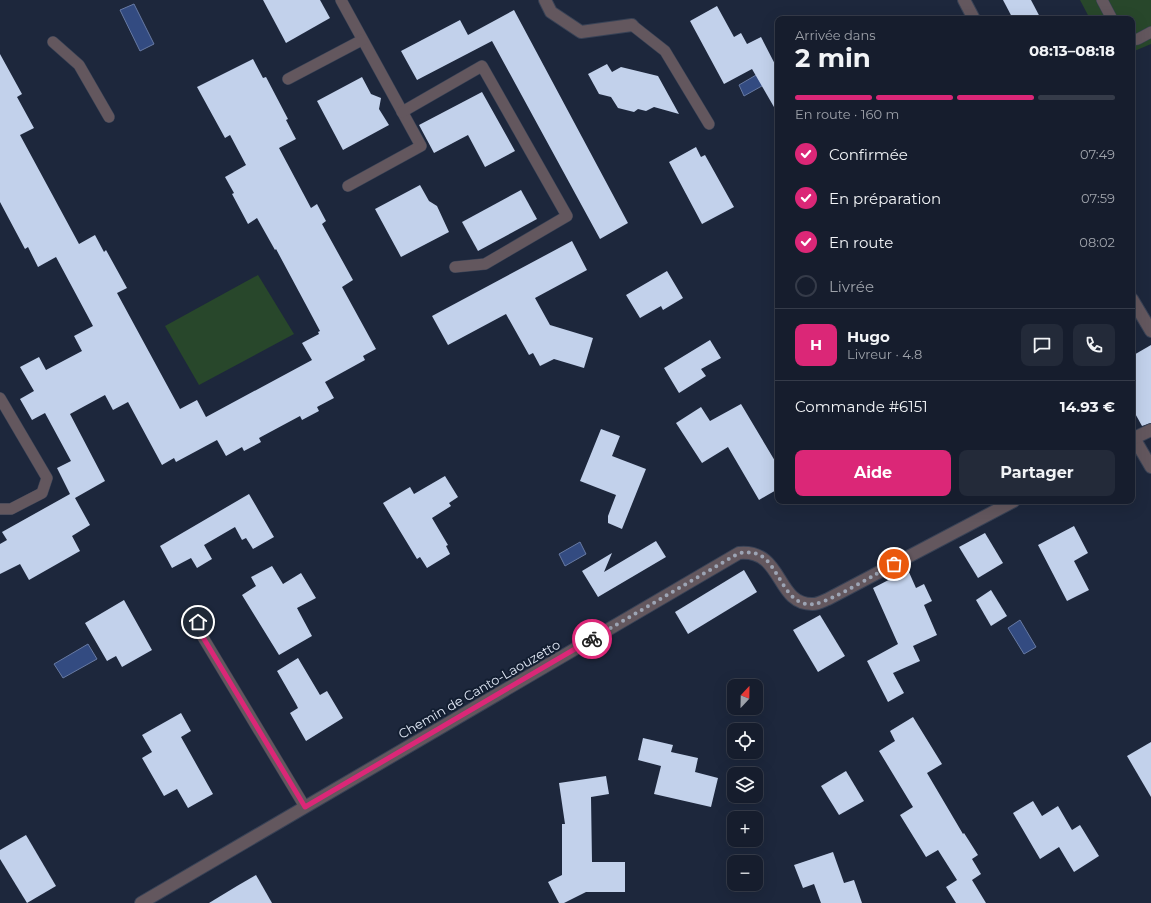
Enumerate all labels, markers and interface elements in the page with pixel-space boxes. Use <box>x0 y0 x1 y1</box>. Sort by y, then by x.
text: Arrivée dans <box>795 27 876 43</box>
text: 08:13–08:18 <box>1029 41 1115 60</box>
text: 2 min <box>795 42 871 74</box>
text: En route · 160 m <box>795 106 899 122</box>
icon: check <box>795 143 817 165</box>
text: Confirmée <box>829 145 908 164</box>
text: 07:49 <box>1080 146 1115 162</box>
icon: check <box>795 187 817 209</box>
text: En préparation <box>829 189 941 208</box>
text: 07:59 <box>1081 190 1115 206</box>
icon: check <box>795 231 817 253</box>
text: En route <box>829 233 893 252</box>
text: 08:02 <box>1079 234 1115 250</box>
text: Livrée <box>829 277 874 296</box>
button: chat <box>1021 324 1063 366</box>
button: phone <box>1073 324 1115 366</box>
text: Hugo <box>847 327 890 346</box>
text: H <box>810 335 822 354</box>
text: Livreur · 4.8 <box>847 346 922 362</box>
text: Commande #6151 <box>795 397 928 416</box>
text: 14.93 € <box>1060 397 1115 416</box>
button: Aide <box>795 450 951 496</box>
button: Partager <box>959 450 1115 496</box>
pin <box>877 547 911 581</box>
icon: bag <box>883 553 905 575</box>
pin <box>181 605 215 639</box>
icon: home <box>187 611 209 633</box>
courier <box>572 619 612 659</box>
icon: bike <box>581 628 603 650</box>
street label: Chemin de Canto-Laouzetto <box>395 636 563 742</box>
north arrow <box>727 679 763 715</box>
map controls <box>727 679 763 891</box>
button: locate <box>727 723 763 759</box>
button: layers <box>727 767 763 803</box>
button: + <box>727 811 763 847</box>
button: − <box>727 855 763 891</box>

